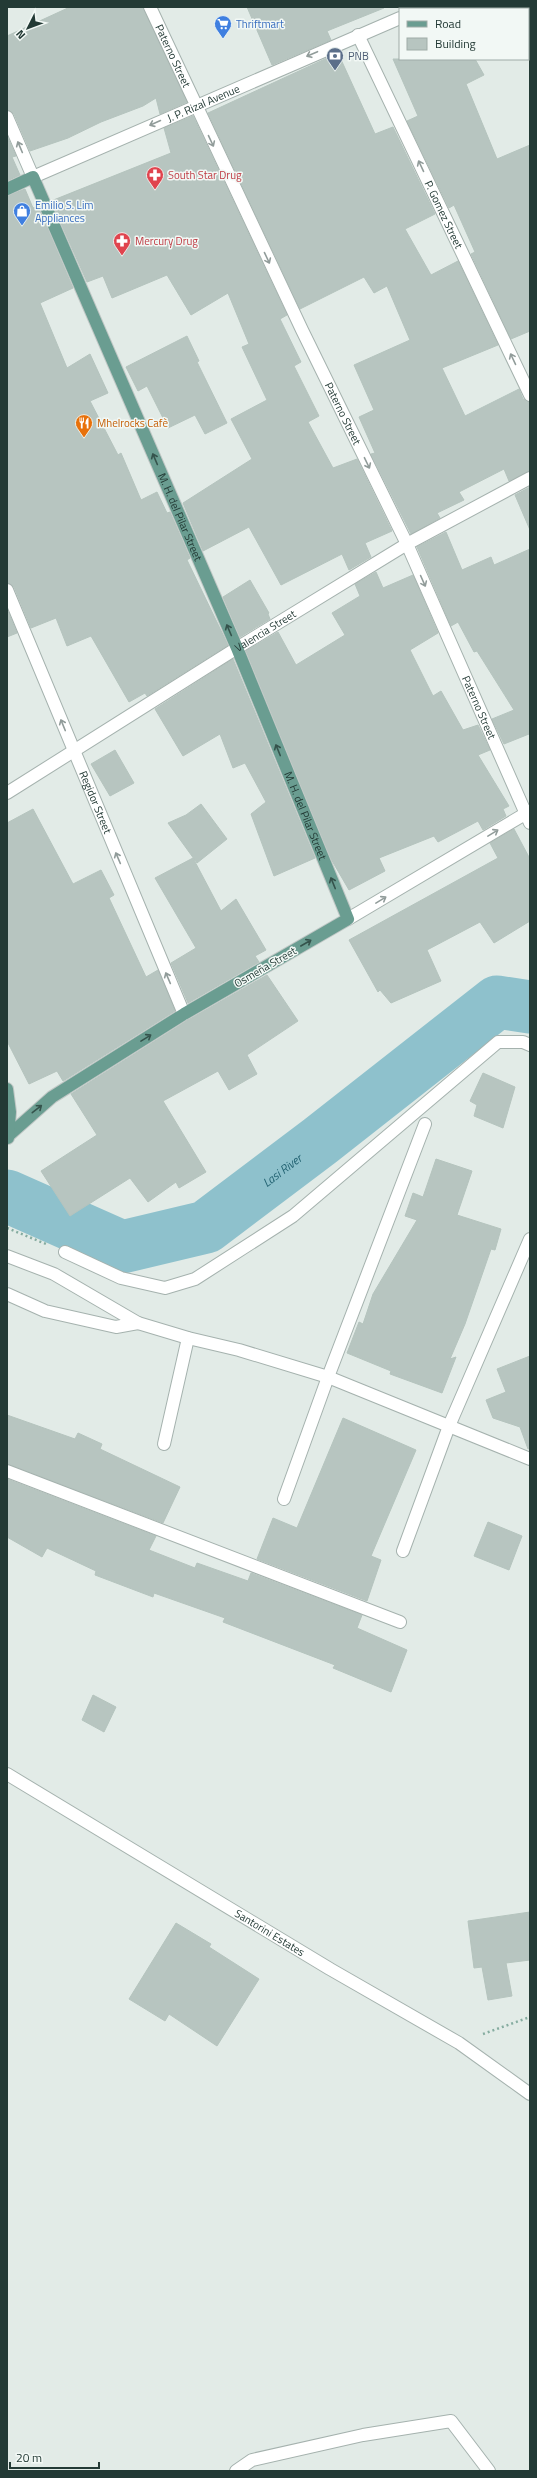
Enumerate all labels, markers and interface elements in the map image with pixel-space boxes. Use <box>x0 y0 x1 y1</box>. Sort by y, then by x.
north arrow <box>8 8 48 48</box>
legend <box>399 8 529 60</box>
supermarket icon: Thriftmart <box>213 14 233 39</box>
text: Road <box>435 14 461 33</box>
place label: Thriftmart <box>236 16 284 32</box>
street label: Paterno Street <box>151 22 195 90</box>
text: N <box>12 27 29 43</box>
text: Building <box>435 34 476 53</box>
bank icon: PNB <box>325 46 345 71</box>
place label: PNB <box>348 48 369 64</box>
one-way arrow <box>307 51 319 59</box>
street label: J. P. Rizal Avenue <box>165 80 243 126</box>
one-way arrow <box>149 120 161 127</box>
one-way arrow <box>208 134 215 146</box>
one-way arrow <box>16 142 23 154</box>
one-way arrow <box>417 161 424 173</box>
pharmacy icon: South Star Drug <box>145 165 165 190</box>
place label: South Star Drug <box>168 167 242 183</box>
street label: P. Gomez Street <box>421 178 467 251</box>
place label: Emilio S. Lim Appliances <box>35 197 94 226</box>
shop icon: Emilio S. Lim Appliances <box>12 201 32 226</box>
pharmacy icon: Mercury Drug <box>112 231 132 256</box>
place label: Mercury Drug <box>135 233 198 249</box>
one-way arrow <box>264 252 271 264</box>
one-way arrow <box>509 354 516 366</box>
street label: Paterno Street <box>321 380 365 448</box>
restaurant icon: Mhelrocks Cafè <box>74 413 94 438</box>
place label: Mhelrocks Cafè <box>97 415 168 431</box>
one-way arrow <box>151 454 158 466</box>
one-way arrow <box>364 457 371 469</box>
street label: M. H. del Pilar Street <box>154 470 206 563</box>
one-way arrow <box>419 574 427 586</box>
street label: Valencia Street <box>232 606 299 656</box>
one-way arrow <box>225 624 232 636</box>
street label: Paterno Street <box>458 673 500 742</box>
one-way arrow <box>58 720 66 732</box>
one-way arrow <box>274 744 282 756</box>
street label: Regidor Street <box>75 768 116 836</box>
street label: M. H. del Pilar Street <box>280 769 331 862</box>
one-way arrow <box>487 829 499 837</box>
one-way arrow <box>114 852 121 864</box>
one-way arrow <box>329 878 336 890</box>
one-way arrow <box>375 895 387 903</box>
one-way arrow <box>300 939 312 947</box>
street label: Osmeña Street <box>231 943 299 991</box>
one-way arrow <box>164 972 172 984</box>
one-way arrow <box>140 1034 151 1042</box>
one-way arrow <box>32 1105 43 1113</box>
water label: Lasi River <box>258 1147 307 1191</box>
street label: Santorini Estates <box>232 1905 308 1960</box>
scale bar <box>10 2444 99 2470</box>
text: 20 m <box>16 2448 42 2467</box>

